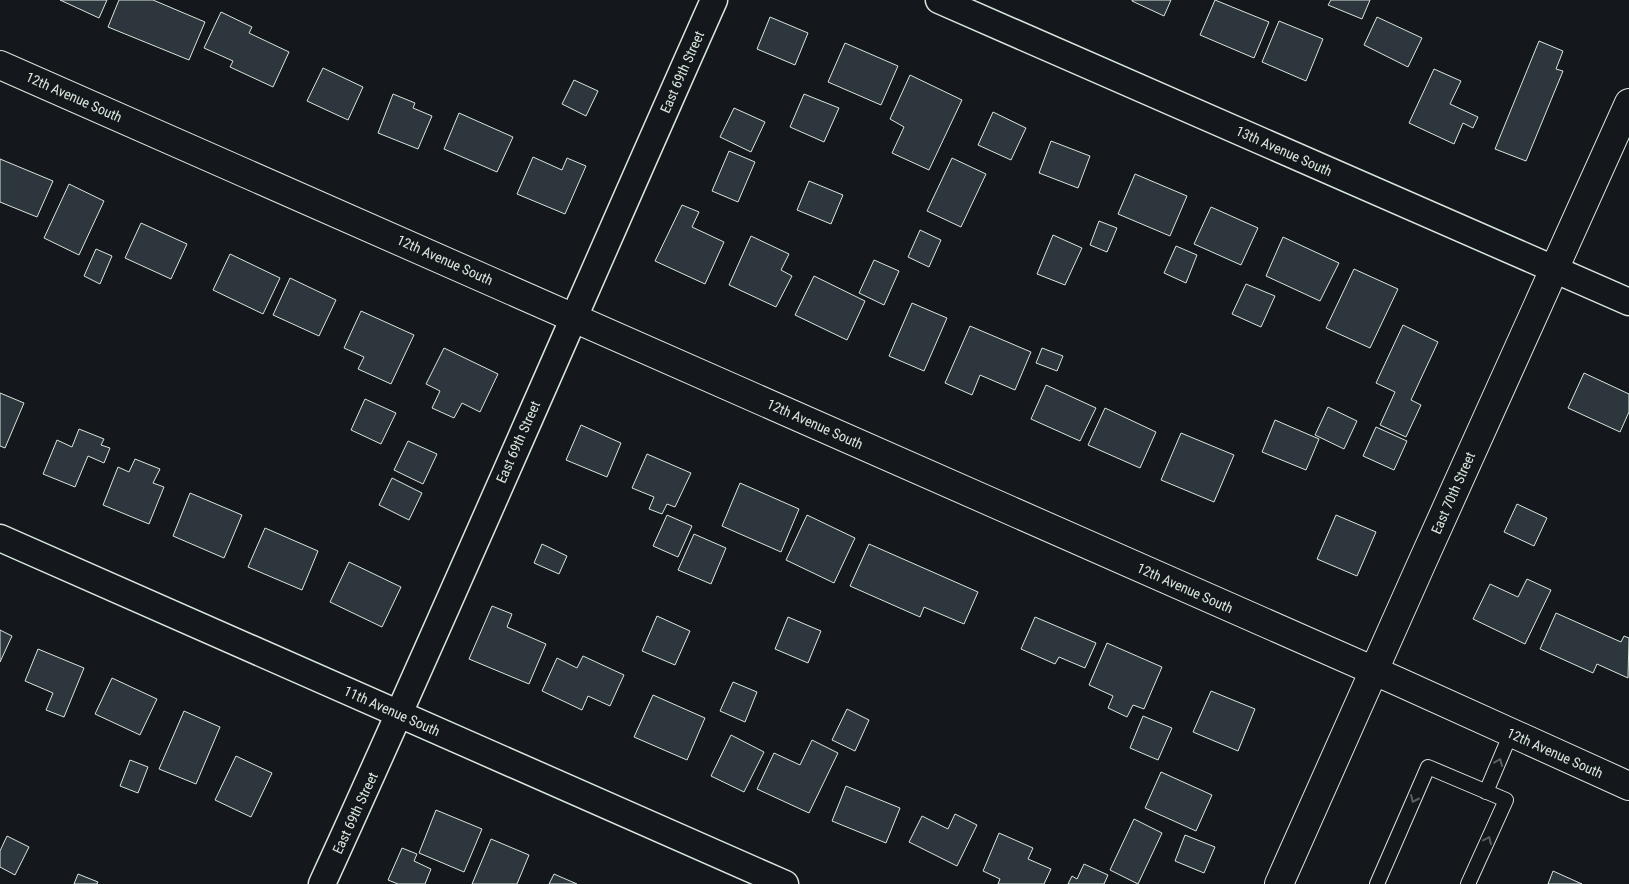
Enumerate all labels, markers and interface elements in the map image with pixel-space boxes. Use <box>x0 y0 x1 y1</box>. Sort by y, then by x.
street label: East 69th Street <box>657 28 707 116</box>
street label: 12th Avenue South <box>24 69 124 125</box>
street label: 13th Avenue South <box>1234 123 1334 179</box>
street label: 12th Avenue South <box>395 232 495 288</box>
street label: 12th Avenue South <box>765 396 865 452</box>
street label: East 69th Street <box>493 398 543 486</box>
street label: East 70th Street <box>1428 449 1478 537</box>
street label: 12th Avenue South <box>1135 560 1235 616</box>
street label: 11th Avenue South <box>342 683 442 739</box>
street label: 12th Avenue South <box>1505 725 1605 781</box>
one-way arrow <box>1492 758 1503 767</box>
street label: East 69th Street <box>329 770 381 856</box>
one-way arrow <box>1410 794 1421 803</box>
one-way arrow <box>1482 836 1492 845</box>

